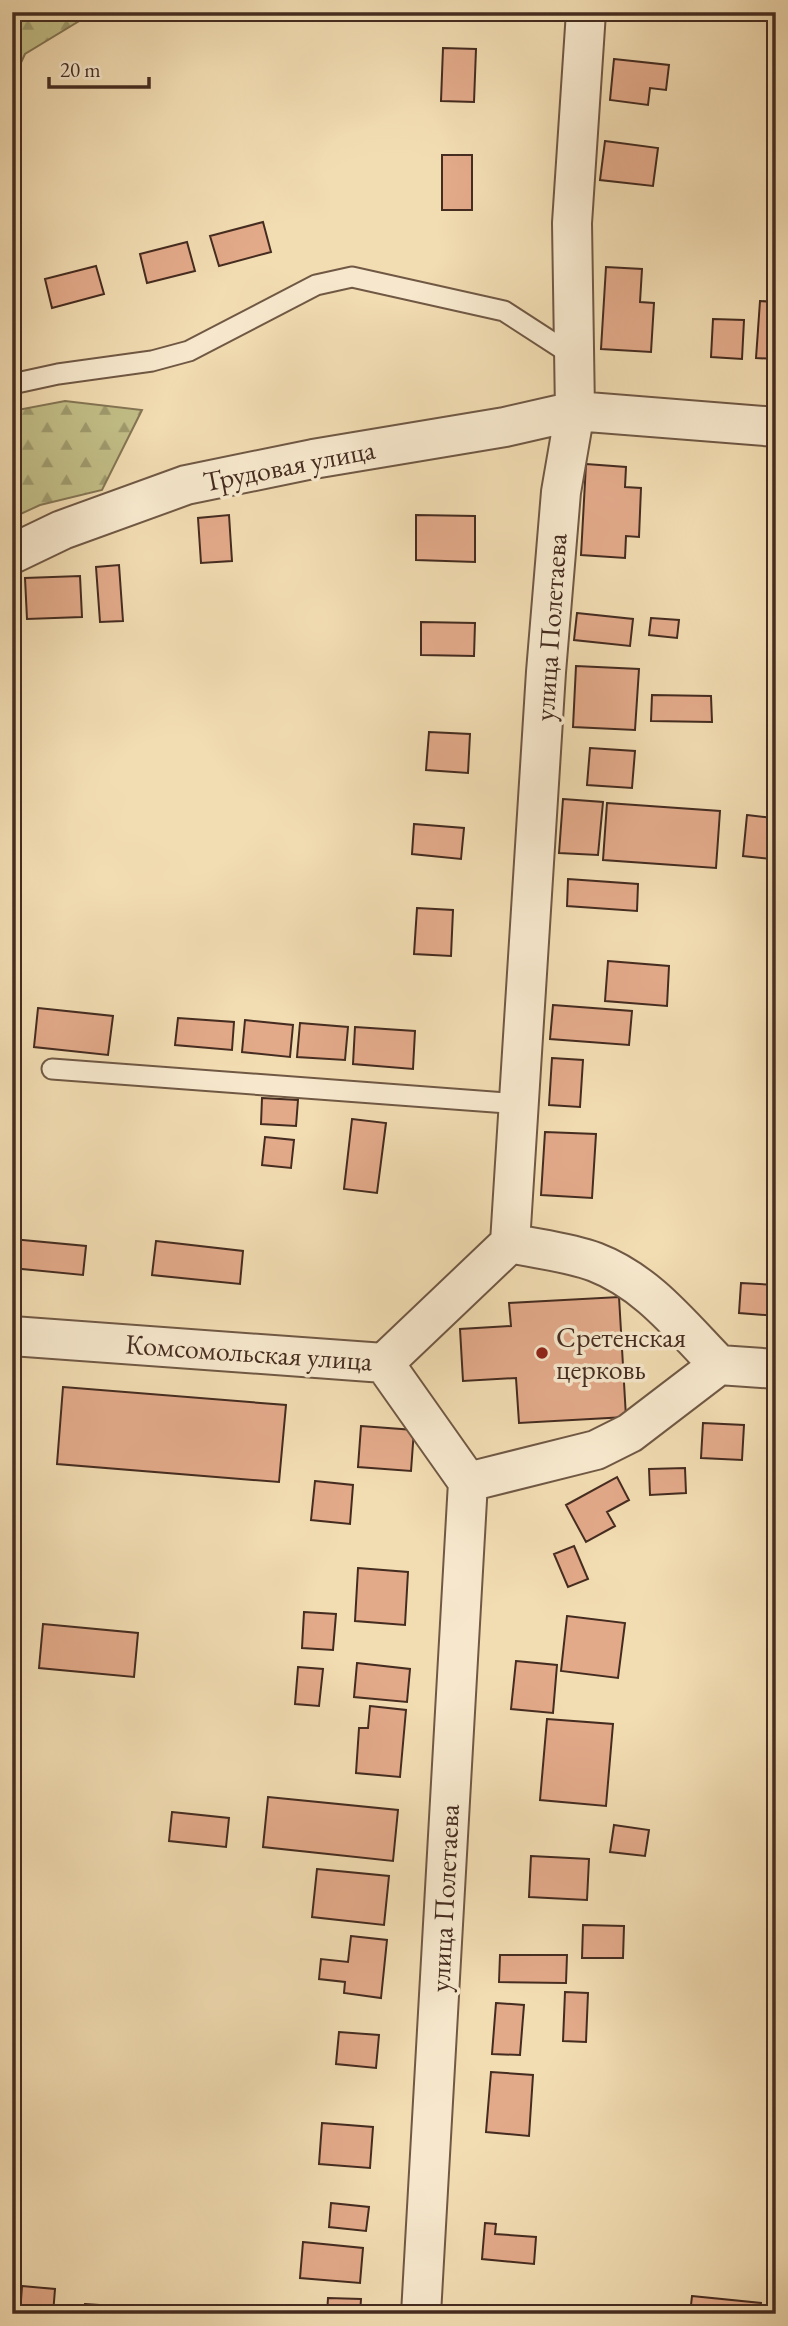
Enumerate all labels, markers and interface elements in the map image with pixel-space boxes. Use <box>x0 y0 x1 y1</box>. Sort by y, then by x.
scale bar <box>49 46 149 90</box>
text: 20 m <box>60 56 101 83</box>
street label: Трудовая улица <box>200 431 379 499</box>
street label: улица Полетаева <box>525 531 575 722</box>
place label: Сретенская церковь <box>556 1319 686 1387</box>
street label: Комсомольская улица <box>124 1325 375 1379</box>
marker: Сретенская церковь <box>534 1345 550 1361</box>
street label: улица Полетаева <box>421 1802 467 1993</box>

